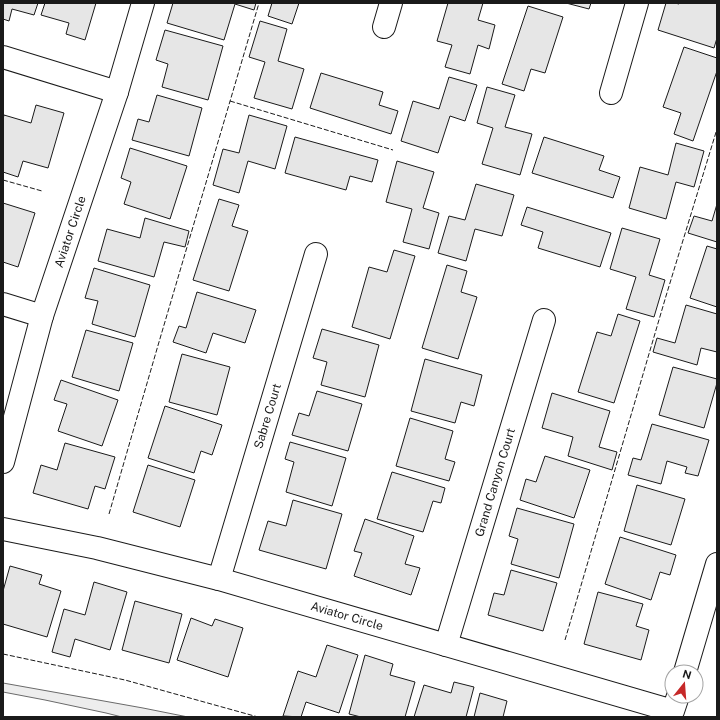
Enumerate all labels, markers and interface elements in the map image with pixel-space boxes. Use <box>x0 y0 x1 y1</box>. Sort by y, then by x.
street label: Aviator Circle <box>52 194 89 269</box>
street label: Sabre Court <box>251 382 284 450</box>
street label: Grand Canyon Court <box>472 426 518 538</box>
street label: Aviator Circle <box>309 599 385 633</box>
north arrow <box>664 664 704 704</box>
text: N <box>681 667 693 681</box>

